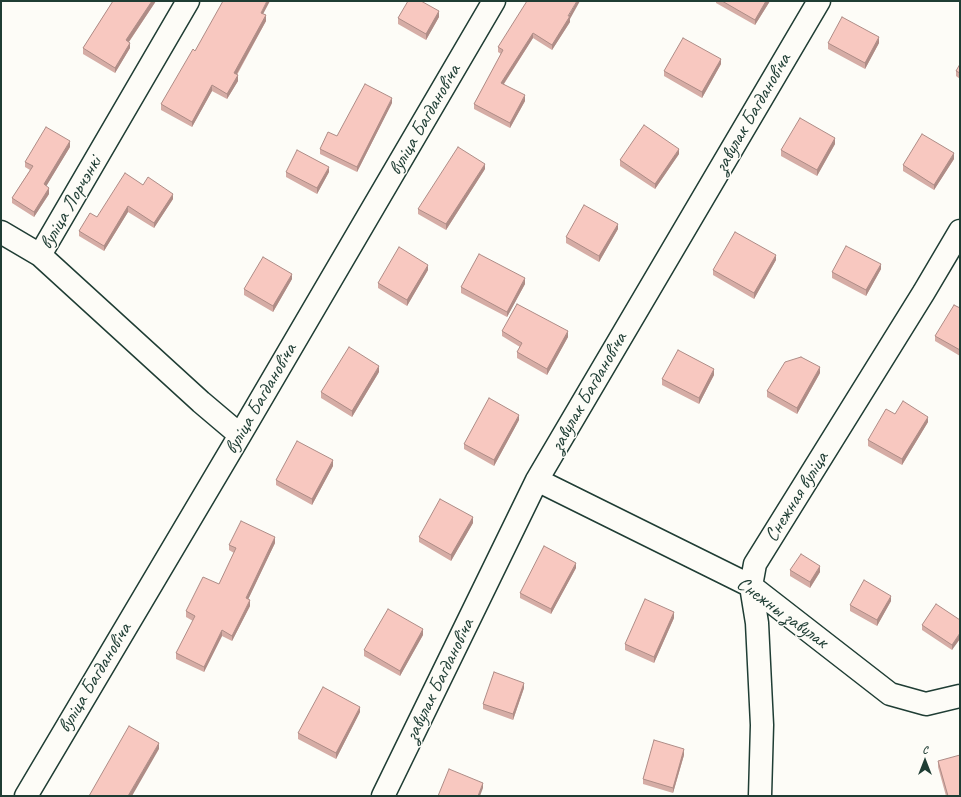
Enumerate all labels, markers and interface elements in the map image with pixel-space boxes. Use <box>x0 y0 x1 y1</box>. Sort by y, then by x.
street label: завулак Багдановіча <box>709 49 797 177</box>
street label: вуліца Багдановіча <box>384 60 466 180</box>
street label: вуліца Лорчэнкі <box>35 152 107 254</box>
street label: завулак Багдановіча <box>545 328 633 456</box>
street label: вуліца Багдановіча <box>220 339 302 459</box>
street label: Снежная вуліца <box>760 447 834 547</box>
street label: Снежны завулак <box>732 572 832 654</box>
street label: завулак Багдановіча <box>400 615 480 745</box>
street label: вуліца Багдановіча <box>53 619 137 737</box>
north arrow <box>905 741 945 781</box>
text: С <box>922 742 928 756</box>

